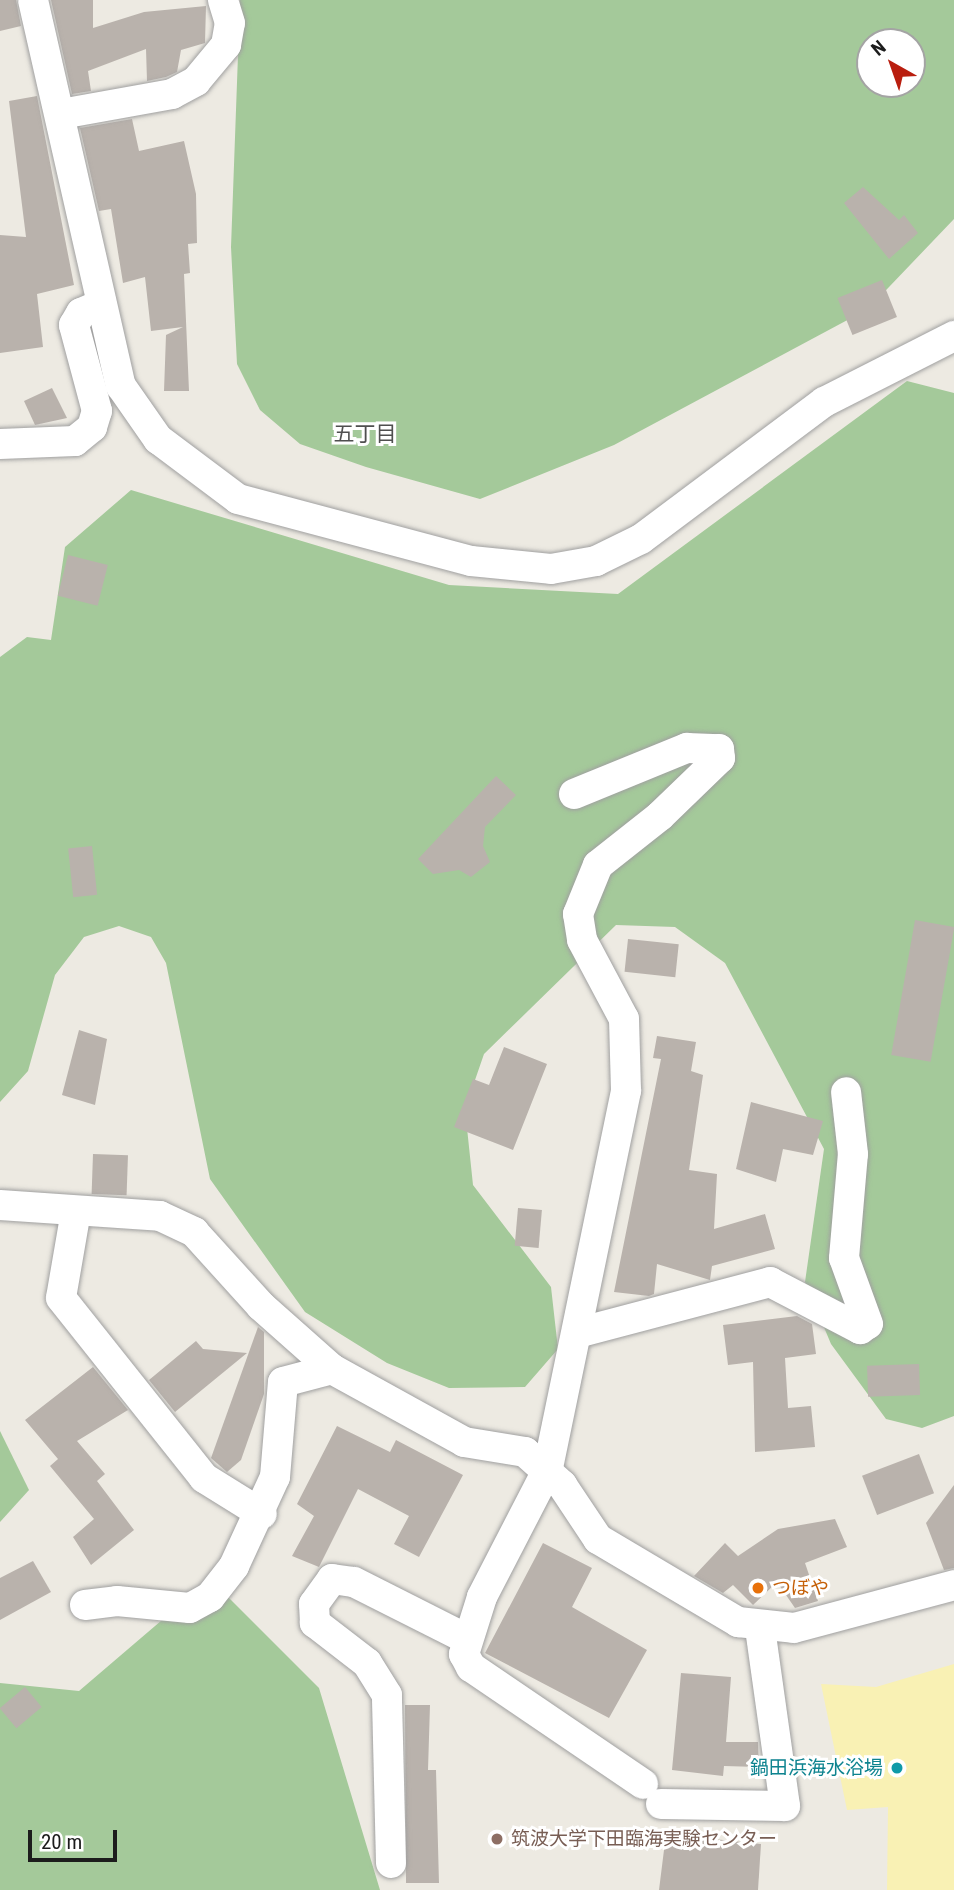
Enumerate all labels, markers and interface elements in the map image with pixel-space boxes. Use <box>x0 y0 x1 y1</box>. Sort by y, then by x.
north arrow <box>856 28 926 98</box>
text: N <box>867 36 890 61</box>
district label: 五丁目 <box>334 421 396 447</box>
place label: つぼや <box>772 1577 829 1599</box>
marker: つぼや <box>750 1580 766 1596</box>
place label: 鍋田浜海水浴場 <box>750 1757 883 1779</box>
marker: 鍋田浜海水浴場 <box>889 1760 905 1776</box>
scale bar <box>32 1816 121 1860</box>
place label: 筑波大学下田臨海実験センター <box>511 1828 777 1850</box>
text: 20 m <box>41 1830 82 1854</box>
marker: 筑波大学下田臨海実験センター <box>489 1831 505 1847</box>

